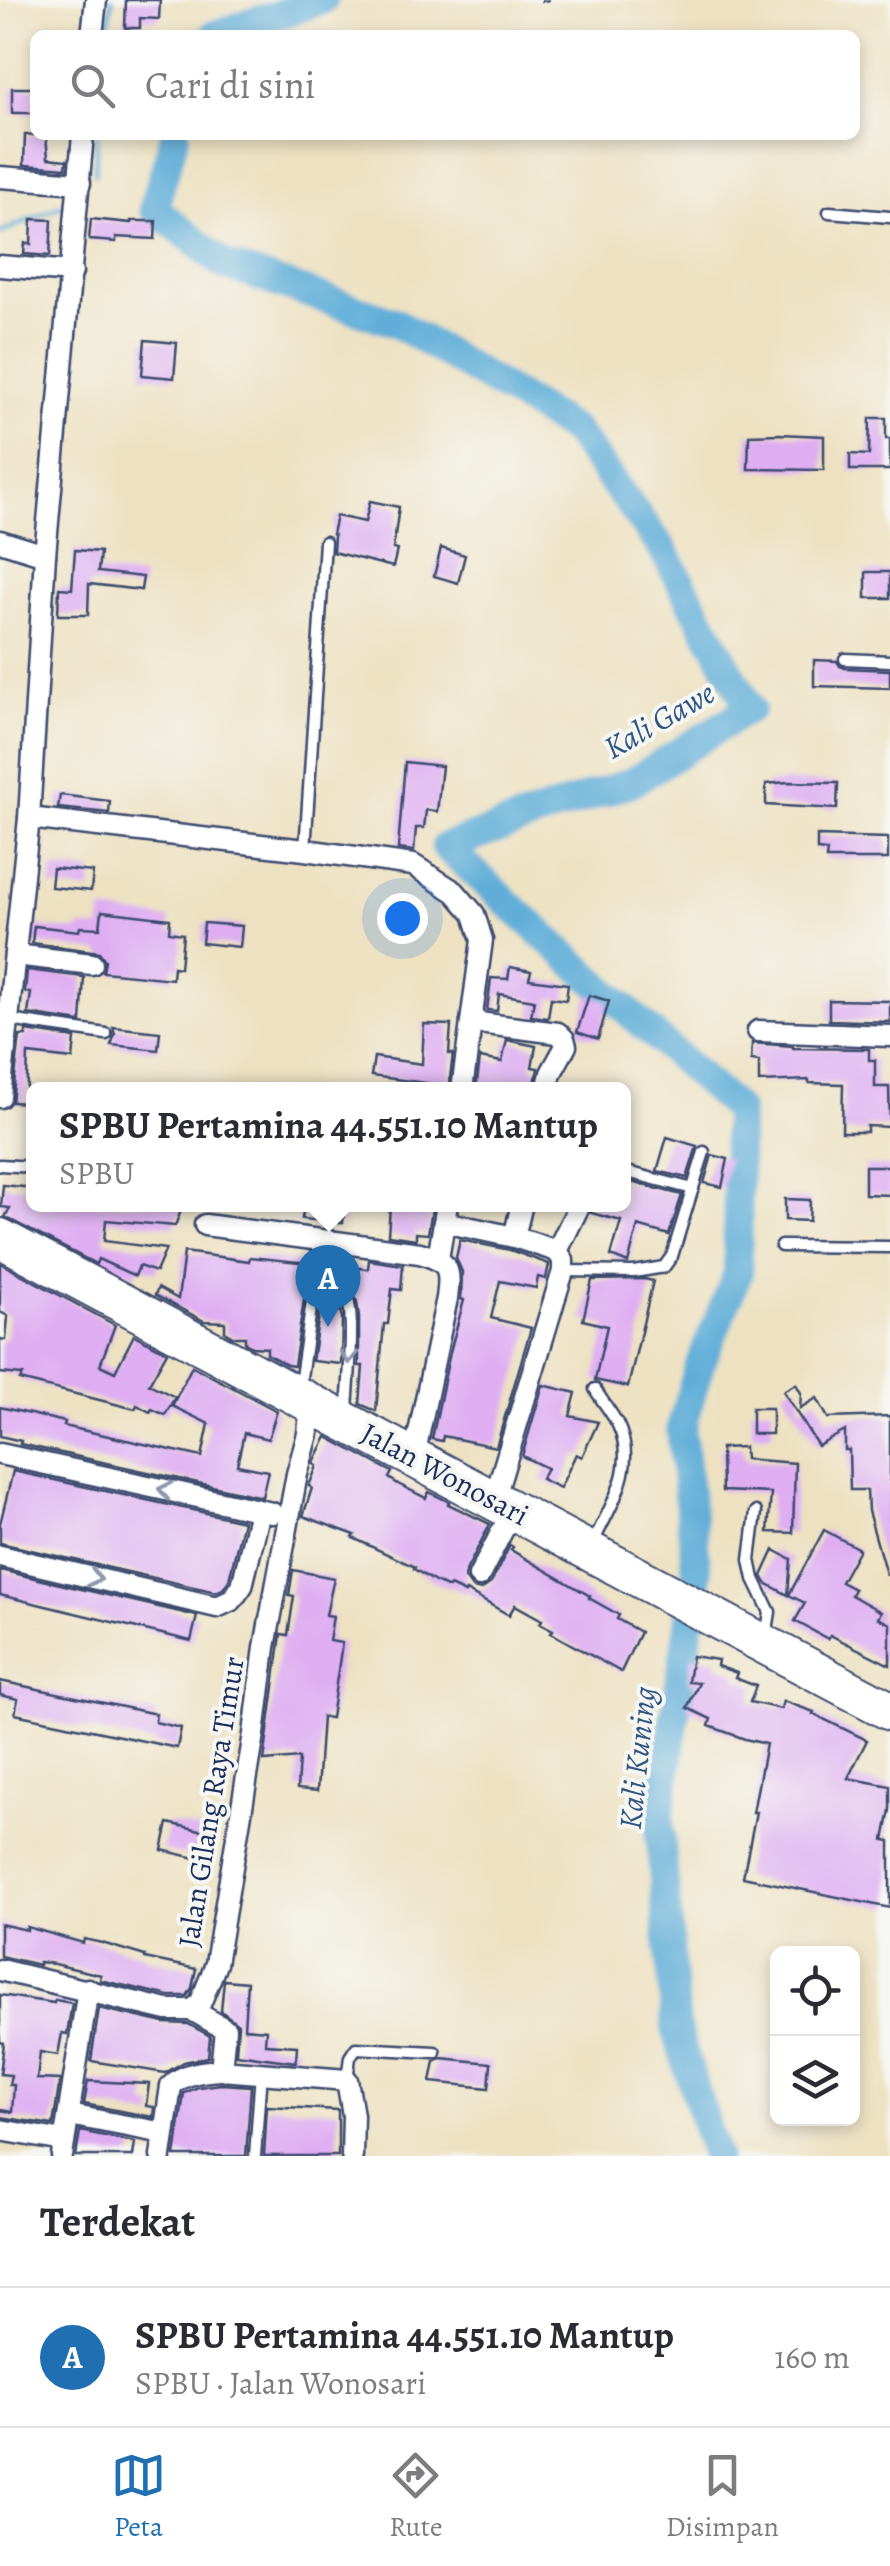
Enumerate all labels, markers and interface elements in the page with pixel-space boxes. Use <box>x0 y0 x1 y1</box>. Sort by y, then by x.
search box <box>30 30 860 140</box>
icon: search <box>65 58 120 113</box>
text: Cari di sini <box>145 59 315 111</box>
water label: Kali Gawe <box>596 671 722 769</box>
your location <box>377 893 428 944</box>
popup <box>26 1082 631 1212</box>
text: SPBU Pertamina 44.551.10 Mantup <box>59 1099 598 1151</box>
text: SPBU <box>59 1151 135 1195</box>
pin: A <box>296 1244 360 1327</box>
one-way arrow <box>339 1350 360 1366</box>
street label: Jalan Wonosari <box>354 1413 536 1535</box>
one-way arrow <box>157 1481 174 1502</box>
one-way arrow <box>86 1566 103 1587</box>
street label: Jalan Gilang Raya Timur <box>168 1654 254 1950</box>
water label: Kali Kuning <box>608 1684 666 1832</box>
map controls <box>770 1946 860 2126</box>
button: locate <box>770 1946 860 2036</box>
button: layers <box>770 2036 860 2126</box>
text: Terdekat <box>40 2193 195 2250</box>
text: SPBU Pertamina 44.551.10 Mantup <box>135 2309 674 2361</box>
text: A <box>62 2335 83 2379</box>
text: 160 m <box>774 2335 850 2379</box>
text: SPBU · Jalan Wonosari <box>135 2361 426 2405</box>
tab: Peta <box>111 2448 166 2546</box>
tab: Rute <box>388 2448 443 2546</box>
tab: Disimpan <box>666 2448 779 2546</box>

